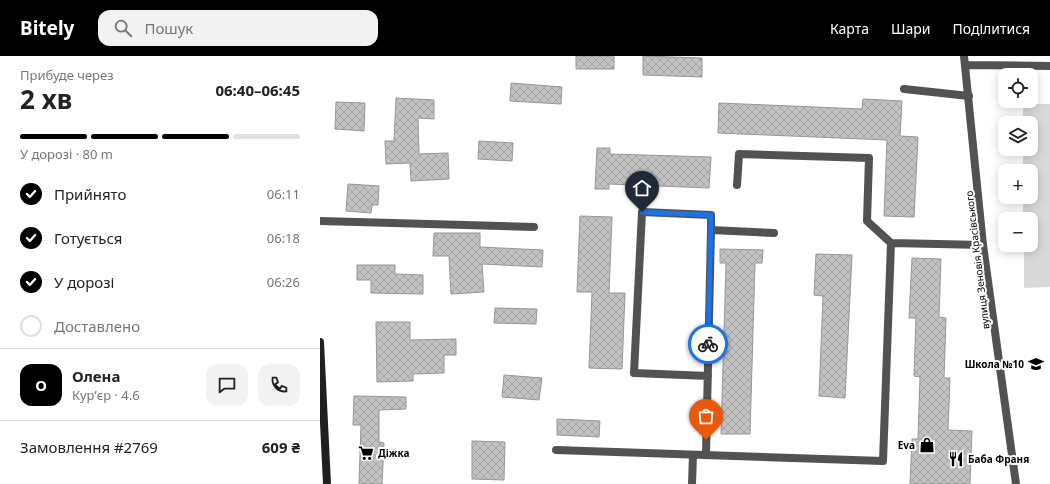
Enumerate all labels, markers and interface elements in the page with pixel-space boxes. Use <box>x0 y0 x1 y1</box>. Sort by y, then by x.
search box <box>98 10 378 46</box>
text: Bitely <box>20 15 74 41</box>
icon: search <box>112 17 134 39</box>
text: Пошук <box>144 18 193 38</box>
text: Карта <box>830 19 869 38</box>
text: Шари <box>891 19 930 38</box>
text: Поділитися <box>952 19 1030 38</box>
text: Прибуде через <box>20 66 114 84</box>
map controls <box>998 68 1038 252</box>
button: locate <box>998 68 1038 108</box>
text: 06:40–06:45 <box>215 80 300 100</box>
text: 2 хв <box>20 81 72 117</box>
button: layers <box>998 116 1038 156</box>
text: У дорозі · 80 m <box>20 145 113 163</box>
button: + <box>998 164 1038 204</box>
pin <box>625 171 659 212</box>
icon: home <box>631 177 653 199</box>
icon: check <box>20 183 42 205</box>
text: Прийнято <box>54 184 126 204</box>
text: 06:11 <box>267 185 300 203</box>
street label: вулиця Зеновія Красівського <box>962 190 992 330</box>
button: − <box>998 212 1038 252</box>
icon: check <box>20 227 42 249</box>
text: Готується <box>54 228 122 248</box>
text: 06:18 <box>267 229 300 247</box>
icon: check <box>20 271 42 293</box>
text: У дорозі <box>54 272 114 292</box>
text: 06:26 <box>267 273 300 291</box>
text: Доставлено <box>54 316 140 336</box>
courier <box>688 324 728 364</box>
icon: bike <box>697 333 719 355</box>
school or university icon: Школа №10 <box>1027 355 1045 373</box>
place label: Школа №10 <box>965 357 1024 371</box>
button: chat <box>206 364 248 406</box>
button: phone <box>258 364 300 406</box>
text: Олена <box>72 366 120 386</box>
text: О <box>35 375 47 395</box>
text: Кур’єр · 4.6 <box>72 386 140 404</box>
pin <box>689 399 723 440</box>
icon: bag <box>695 405 717 427</box>
shop icon: Eva <box>918 436 936 454</box>
text: Замовлення #2769 <box>20 437 158 457</box>
text: 609 ₴ <box>262 437 300 457</box>
place label: Eva <box>898 438 915 452</box>
supermarket icon: Діжка <box>357 444 375 462</box>
place label: Діжка <box>378 446 409 460</box>
restaurant icon: Баба Франя <box>947 450 965 468</box>
place label: Баба Франя <box>968 452 1029 466</box>

